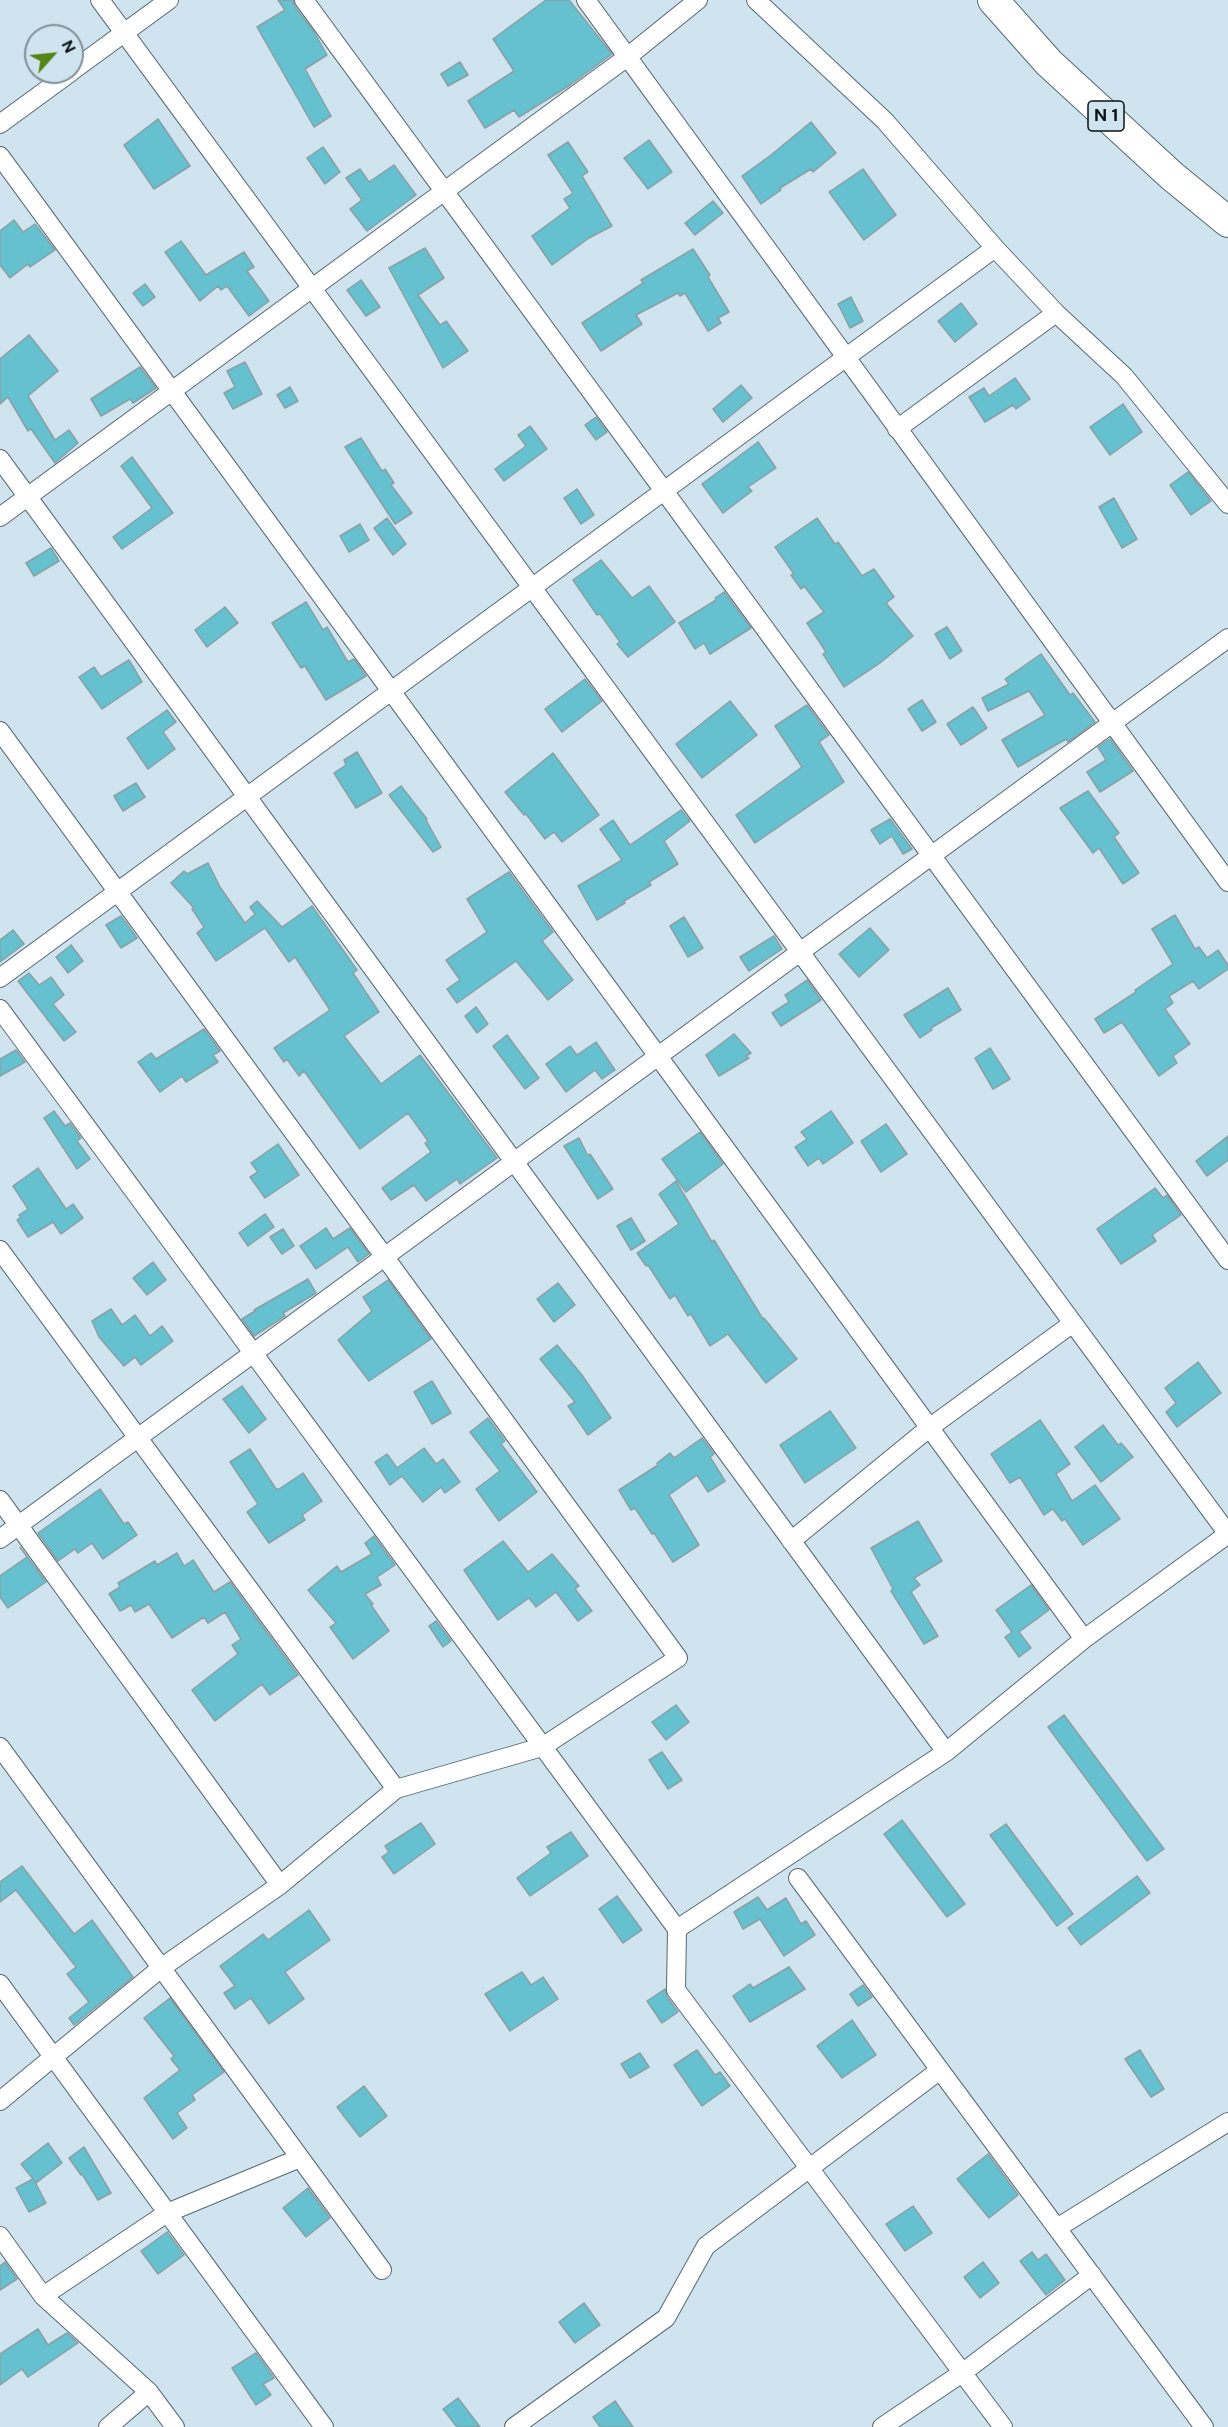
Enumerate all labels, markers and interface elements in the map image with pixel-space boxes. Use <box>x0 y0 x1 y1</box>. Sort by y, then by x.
north arrow <box>24 24 84 84</box>
text: N <box>57 37 81 56</box>
road number: N 1 <box>1088 101 1124 131</box>

